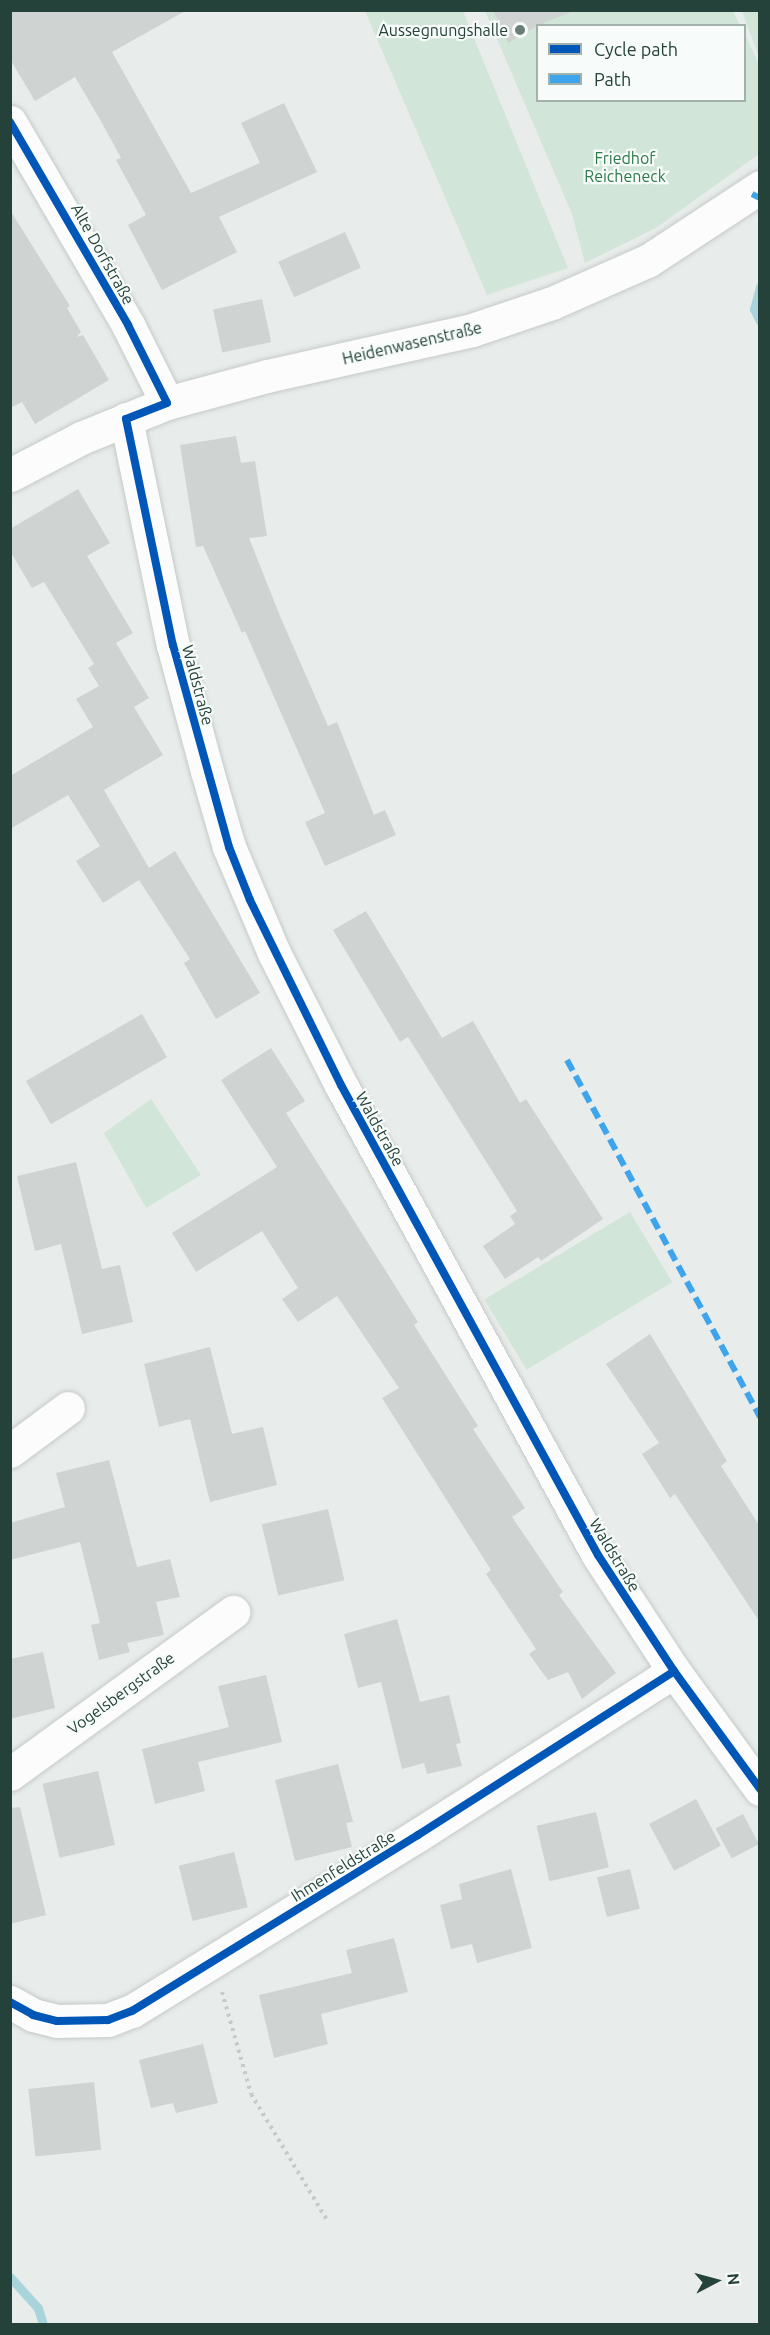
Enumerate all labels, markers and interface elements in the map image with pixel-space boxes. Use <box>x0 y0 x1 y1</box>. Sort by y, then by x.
place label: Aussegnungshalle <box>378 20 508 40</box>
marker: Aussegnungshalle <box>513 23 527 37</box>
legend <box>536 24 746 102</box>
text: Cycle path <box>594 39 678 59</box>
text: Path <box>594 69 631 89</box>
park label: Friedhof Reicheneck <box>584 148 666 186</box>
street label: Alte Dorfstraße <box>67 200 139 308</box>
street label: Heidenwasenstraße <box>340 318 484 368</box>
street label: Waldstraße <box>178 643 218 727</box>
street label: Waldstraße <box>352 1088 408 1170</box>
street label: Waldstraße <box>586 1515 644 1595</box>
street label: Vogelsbergstraße <box>64 1648 178 1738</box>
street label: Ihmenfeldstraße <box>287 1826 399 1906</box>
north arrow <box>686 2251 746 2311</box>
text: N <box>724 2272 743 2286</box>

